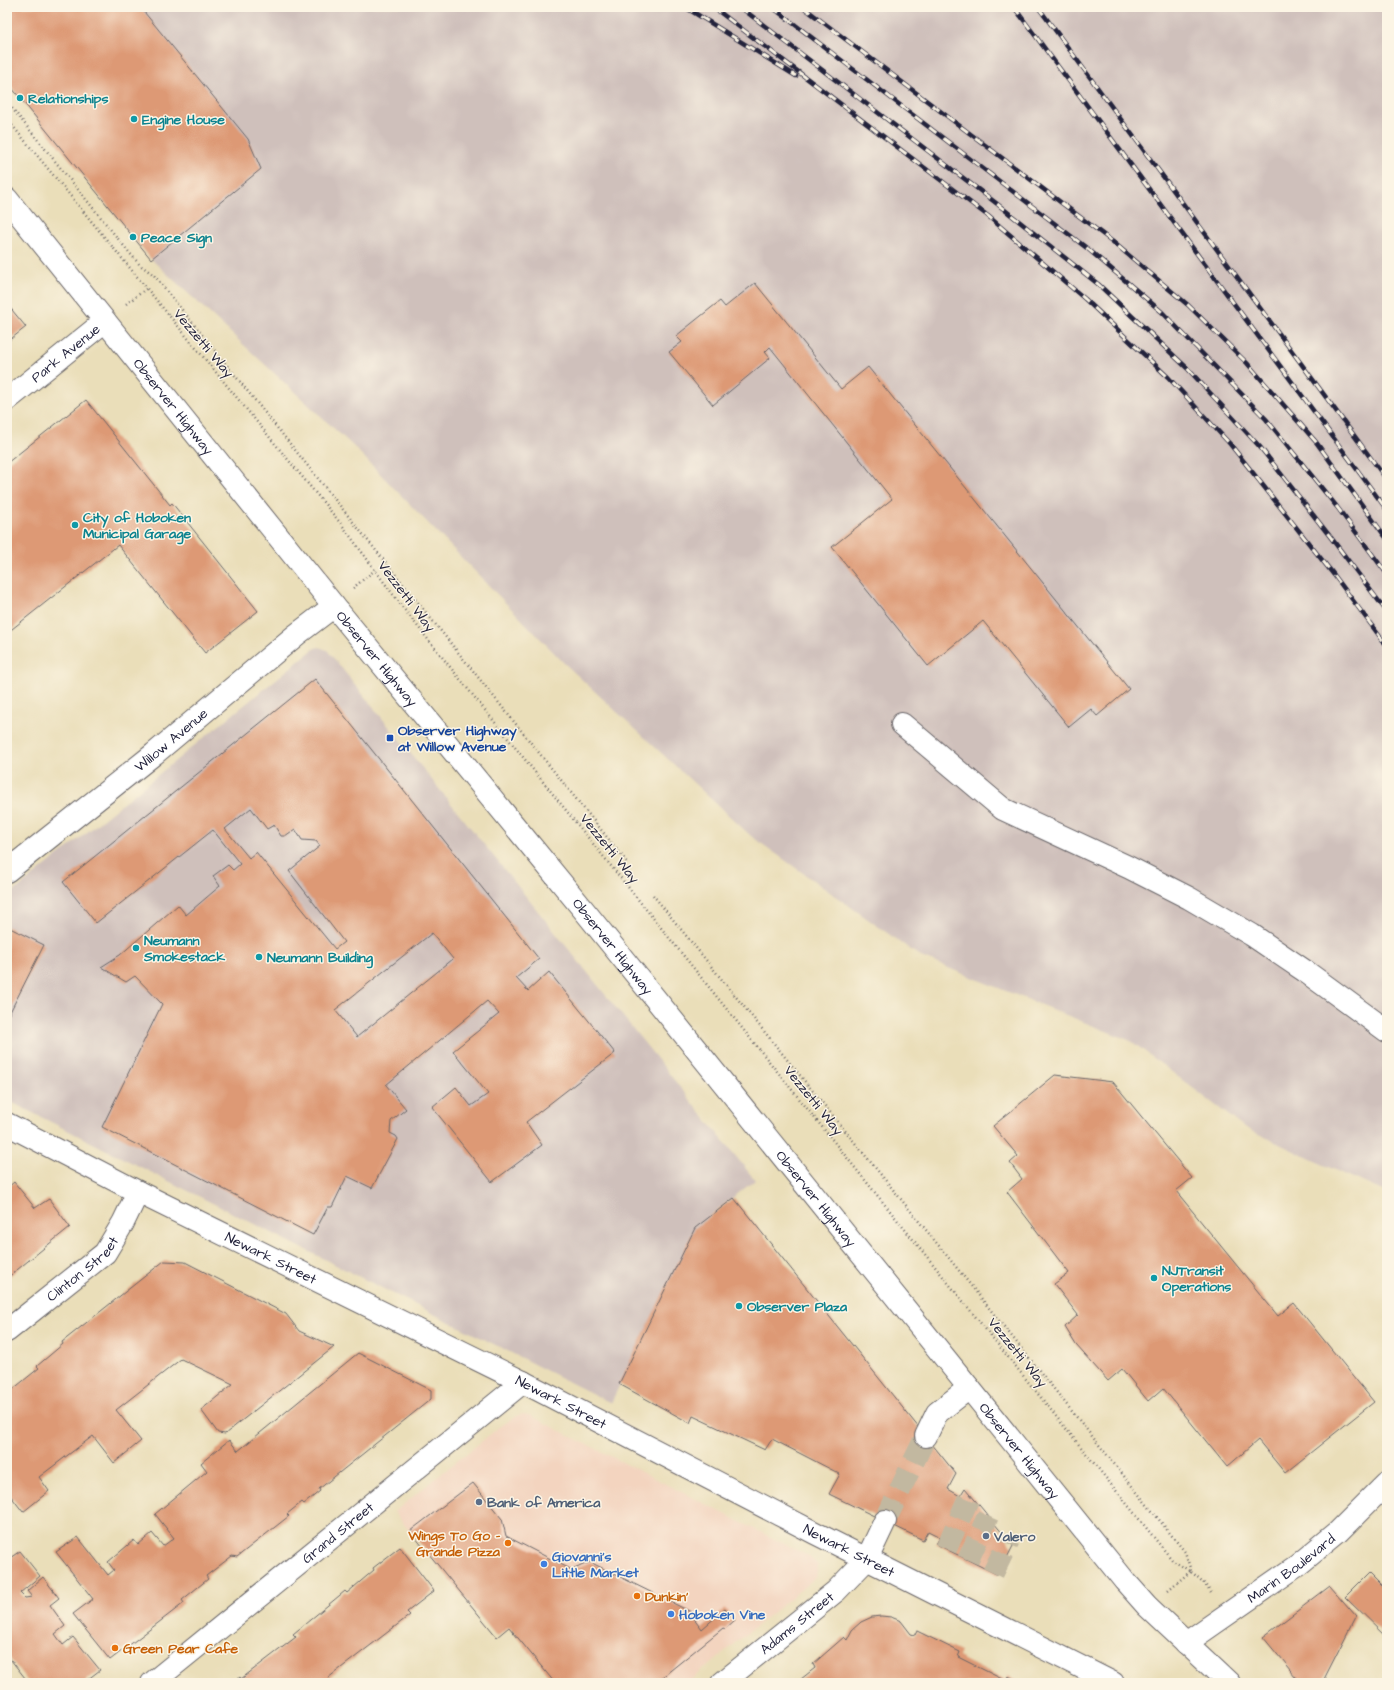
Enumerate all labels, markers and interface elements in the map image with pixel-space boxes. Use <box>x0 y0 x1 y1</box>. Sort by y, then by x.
place label: Relationships <box>28 89 108 109</box>
marker: Relationships <box>15 93 25 103</box>
place label: Engine House <box>142 110 225 131</box>
marker: Engine House <box>129 114 139 124</box>
place label: Peace Sign <box>141 228 212 249</box>
marker: Peace Sign <box>128 232 138 242</box>
street label: Vezzetti Way <box>168 305 238 383</box>
street label: Park Avenue <box>27 319 105 388</box>
street label: Observer Highway <box>128 354 218 460</box>
place label: City of Hoboken Municipal Garage <box>83 508 191 545</box>
marker: City of Hoboken Municipal Garage <box>70 520 80 530</box>
street label: Vezzetti Way <box>373 557 440 637</box>
street label: Observer Highway <box>331 607 422 712</box>
street label: Willow Avenue <box>130 704 213 777</box>
place label: Observer Highway at Willow Avenue <box>397 721 517 757</box>
marker: Observer Highway at Willow Avenue <box>385 733 395 743</box>
street label: Vezzetti Way <box>575 809 644 888</box>
street label: Observer Highway <box>567 894 657 1000</box>
place label: Neumann Smokestack <box>143 931 226 967</box>
marker: Neumann Smokestack <box>131 943 141 953</box>
place label: Neumann Building <box>267 948 374 969</box>
marker: Neumann Building <box>254 952 264 962</box>
street label: Vezzetti Way <box>779 1061 848 1140</box>
street label: Observer Highway <box>770 1147 861 1252</box>
street label: Newark Street <box>221 1227 320 1290</box>
street label: Clinton Street <box>43 1233 124 1307</box>
place label: NJTransit Operations <box>1162 1261 1231 1297</box>
marker: NJTransit Operations <box>1149 1273 1159 1283</box>
place label: Observer Plaza <box>747 1297 848 1317</box>
marker: Observer Plaza <box>734 1301 744 1311</box>
street label: Vezzetti Way <box>983 1313 1052 1392</box>
street label: Newark Street <box>512 1371 610 1435</box>
street label: Observer Highway <box>974 1399 1064 1504</box>
place label: Bank of America <box>487 1493 601 1513</box>
marker: Bank of America <box>474 1497 484 1507</box>
street label: Grand Street <box>298 1498 379 1569</box>
street label: Newark Street <box>800 1520 898 1583</box>
place label: Wings To Go - Grande Pizza <box>407 1526 501 1562</box>
place label: Valero <box>993 1527 1035 1547</box>
street label: Marin Boulevard <box>1244 1529 1340 1608</box>
marker: Valero <box>981 1531 991 1541</box>
marker: Wings To Go - Grande Pizza <box>503 1538 513 1548</box>
place label: Giovanni's Little Market <box>552 1547 639 1583</box>
marker: Giovanni's Little Market <box>539 1559 549 1569</box>
place label: Dunkin' <box>645 1587 689 1607</box>
street label: Adams Street <box>756 1587 839 1660</box>
marker: Dunkin' <box>632 1591 642 1601</box>
place label: Hoboken Vine <box>679 1605 766 1625</box>
marker: Hoboken Vine <box>666 1609 676 1619</box>
place label: Green Pear Cafe <box>123 1639 238 1659</box>
marker: Green Pear Cafe <box>110 1643 120 1653</box>

